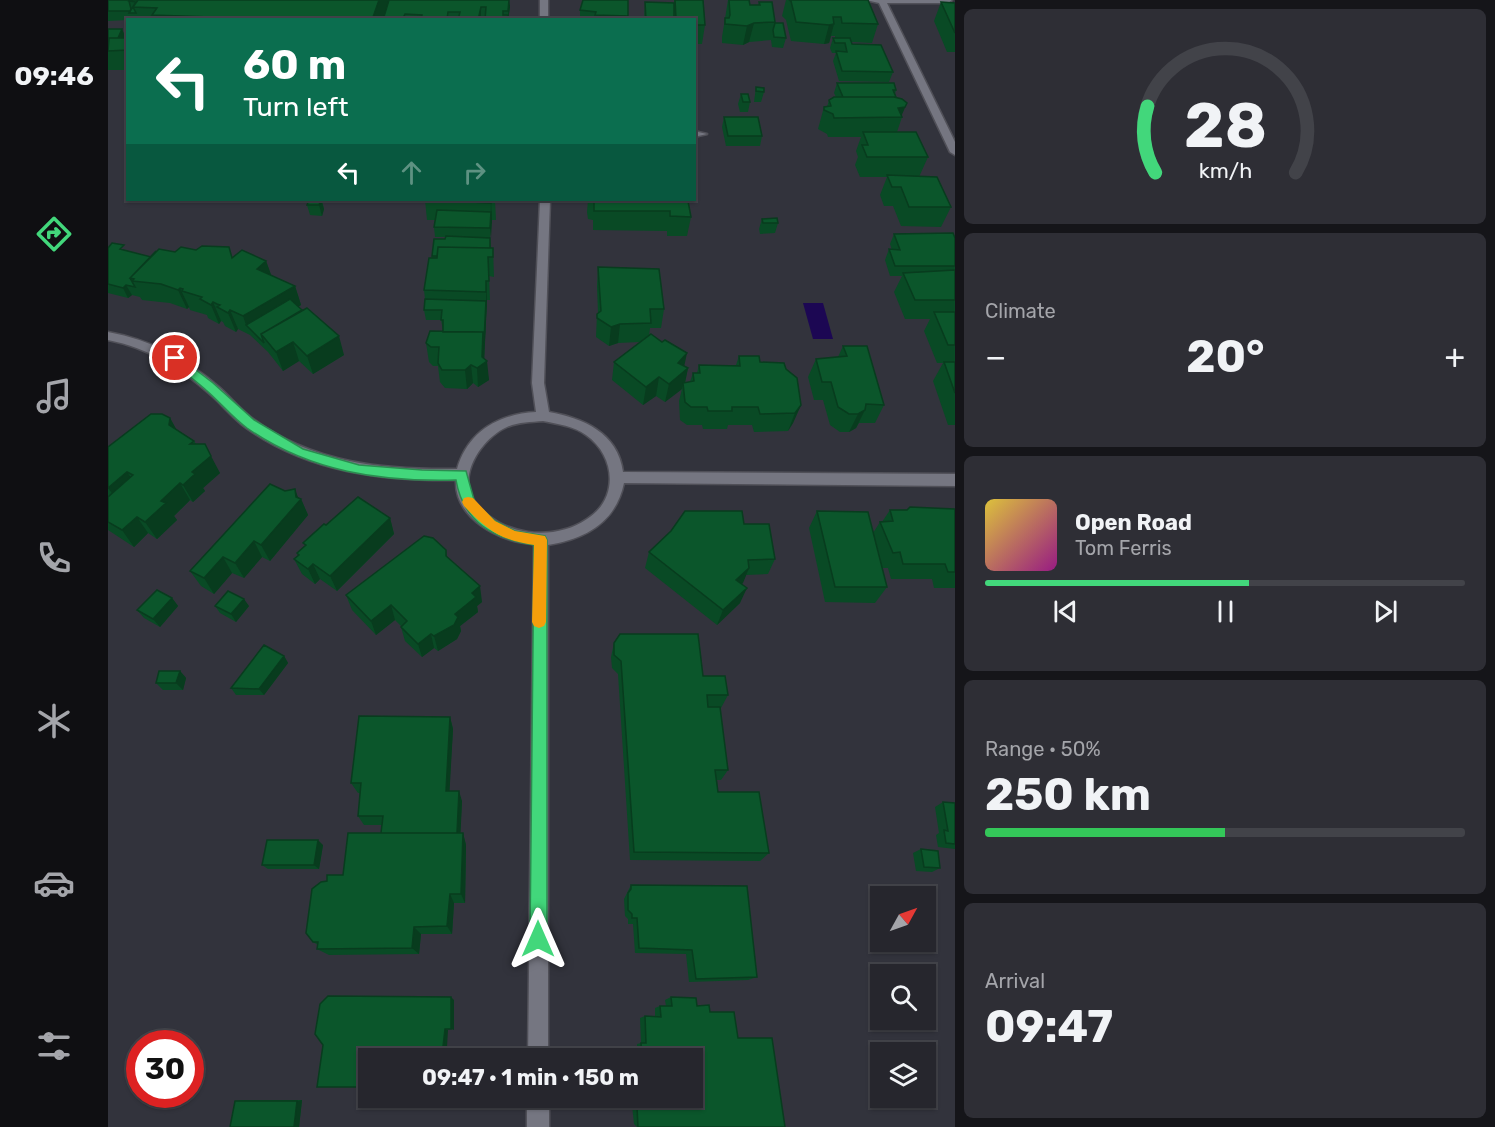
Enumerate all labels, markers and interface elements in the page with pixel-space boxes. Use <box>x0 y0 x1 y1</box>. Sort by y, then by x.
text: 60 m <box>243 40 346 90</box>
icon: left <box>144 42 222 120</box>
text: 09:46 <box>14 60 94 92</box>
text: 28 <box>1184 89 1266 163</box>
text: Turn left <box>243 91 348 123</box>
icon: left <box>332 156 365 189</box>
icon: ahead <box>395 156 428 189</box>
icon: right <box>458 156 491 189</box>
text: km/h <box>1198 159 1252 184</box>
icon: directions <box>33 213 75 255</box>
text: Climate <box>985 299 1056 323</box>
text: 20° <box>1186 330 1265 383</box>
pin <box>149 332 200 383</box>
text: − <box>985 337 1006 376</box>
text: + <box>1444 337 1465 376</box>
icon: arrive <box>158 341 191 374</box>
icon: music <box>33 375 75 417</box>
text: Open Road <box>1075 509 1192 536</box>
text: Tom Ferris <box>1075 536 1172 560</box>
icon: phone <box>33 537 75 579</box>
icon: previous <box>1049 595 1082 628</box>
icon: pause <box>1209 595 1242 628</box>
icon: next <box>1369 595 1402 628</box>
icon: climate <box>33 700 75 742</box>
text: Range · 50% <box>985 737 1101 761</box>
text: 250 km <box>985 768 1151 821</box>
icon: car <box>33 862 75 904</box>
north arrow <box>870 886 936 952</box>
map controls <box>870 886 936 1108</box>
position arrow <box>506 907 570 971</box>
button: search <box>870 964 936 1030</box>
text: Arrival <box>985 969 1045 993</box>
text: 09:47 <box>985 1000 1113 1053</box>
icon: filters <box>33 1025 75 1067</box>
speed limit sign: 30 <box>126 1030 204 1108</box>
button: layers <box>870 1042 936 1108</box>
text: 09:47 · 1 min · 150 m <box>422 1064 639 1091</box>

